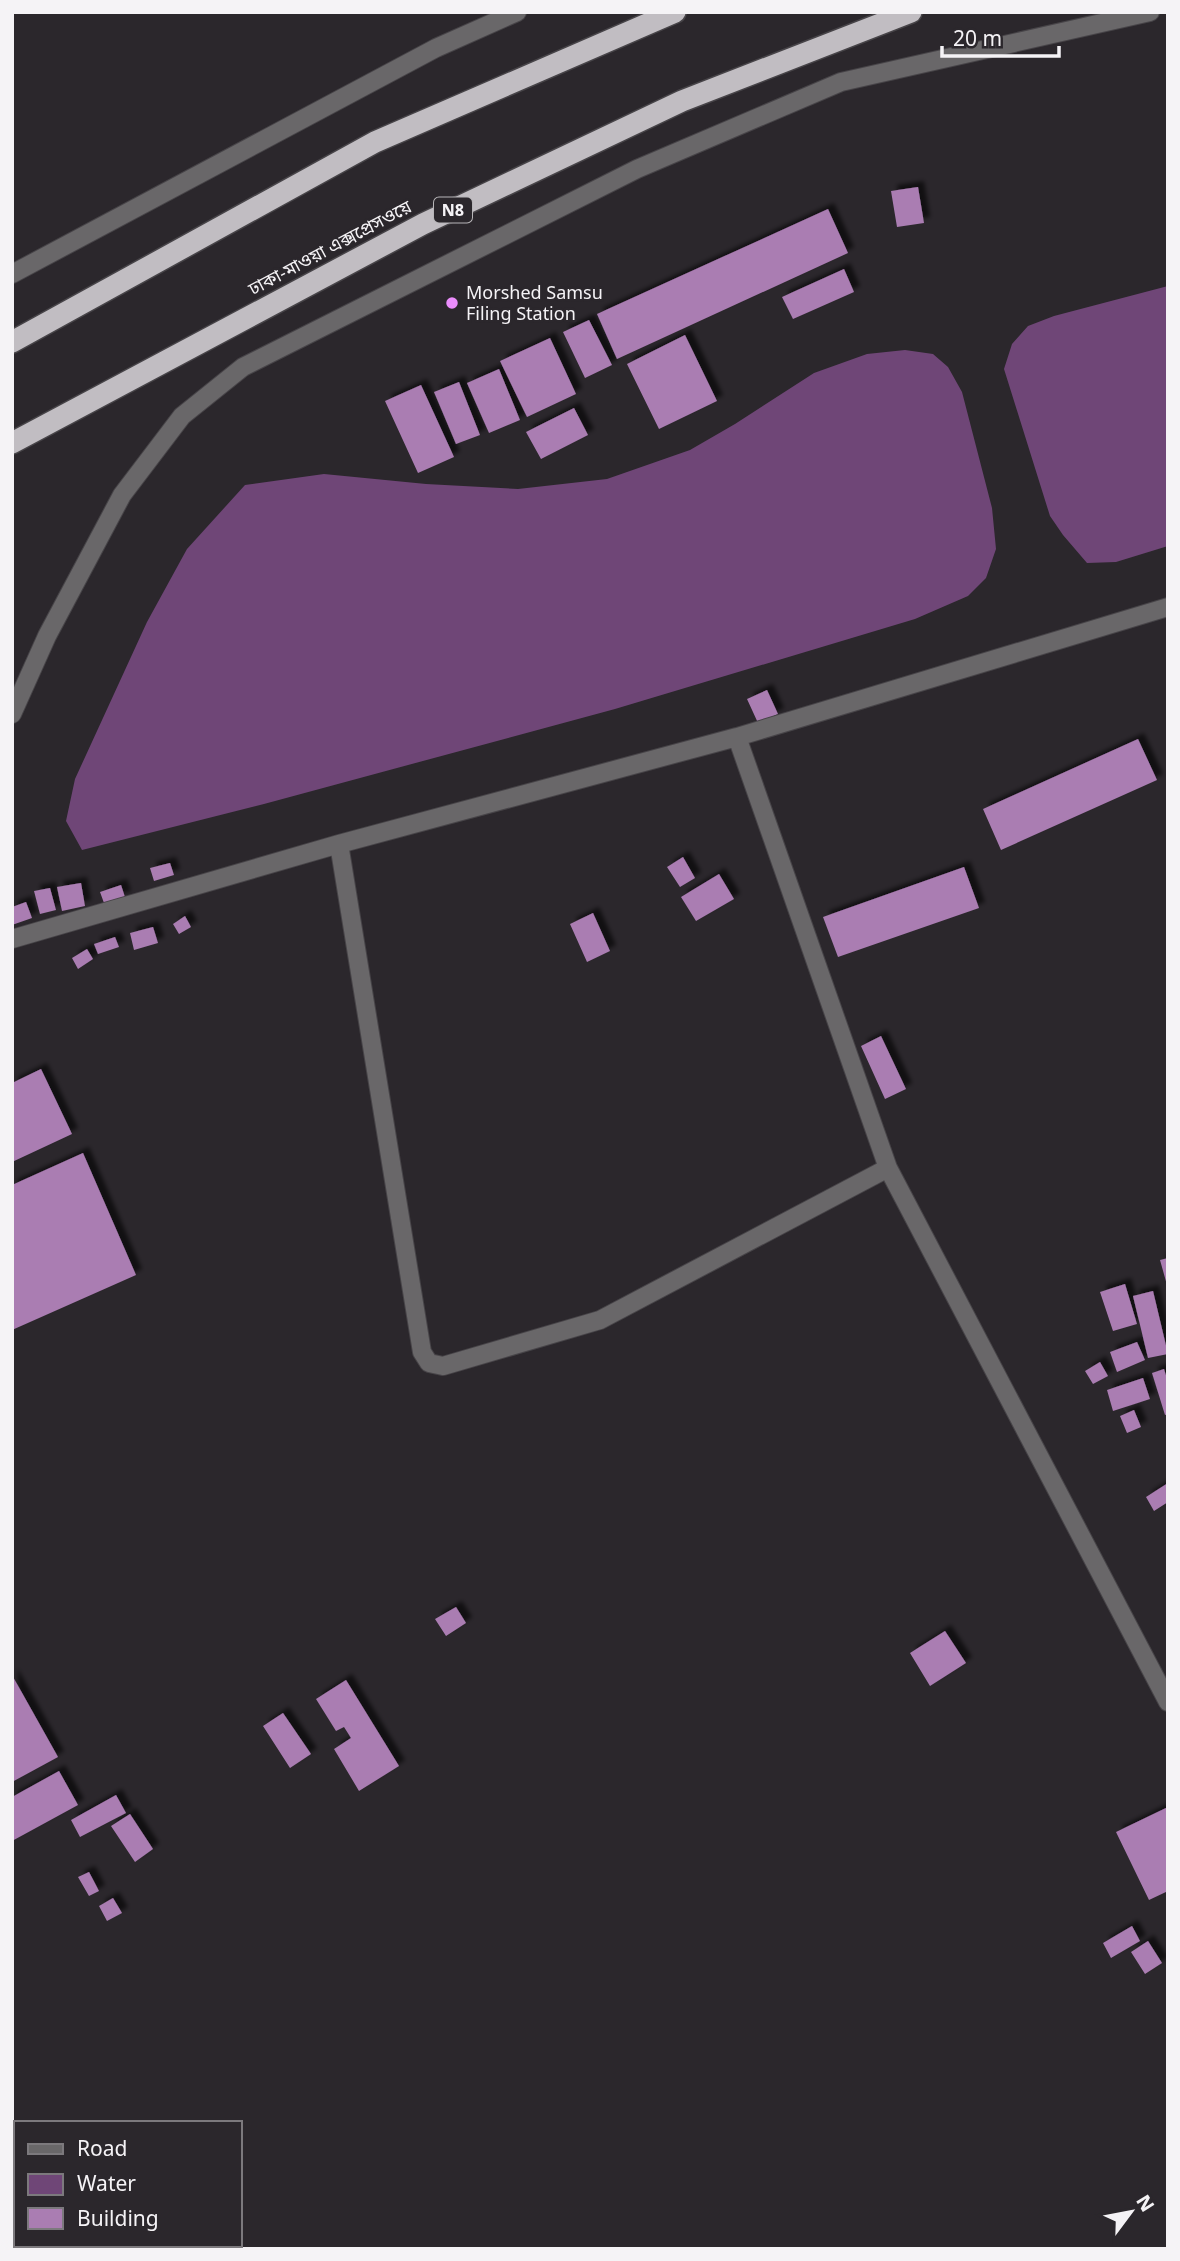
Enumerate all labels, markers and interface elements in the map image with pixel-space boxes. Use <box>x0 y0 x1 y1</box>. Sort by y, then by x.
scale bar <box>942 14 1059 58</box>
text: 20 m <box>953 27 1002 55</box>
street label: ঢাকা-মাওয়া এক্সপ্রেসওয়ে <box>244 195 417 303</box>
road number: N8 <box>434 198 472 222</box>
place label: Morshed Samsu Filing Station <box>466 282 603 327</box>
marker: Morshed Samsu Filing Station <box>444 295 460 311</box>
legend <box>14 2121 242 2247</box>
text: Road <box>77 2137 127 2165</box>
text: Water <box>77 2172 136 2200</box>
north arrow <box>1096 2177 1166 2247</box>
text: N <box>1129 2191 1158 2217</box>
text: Building <box>77 2207 159 2235</box>

